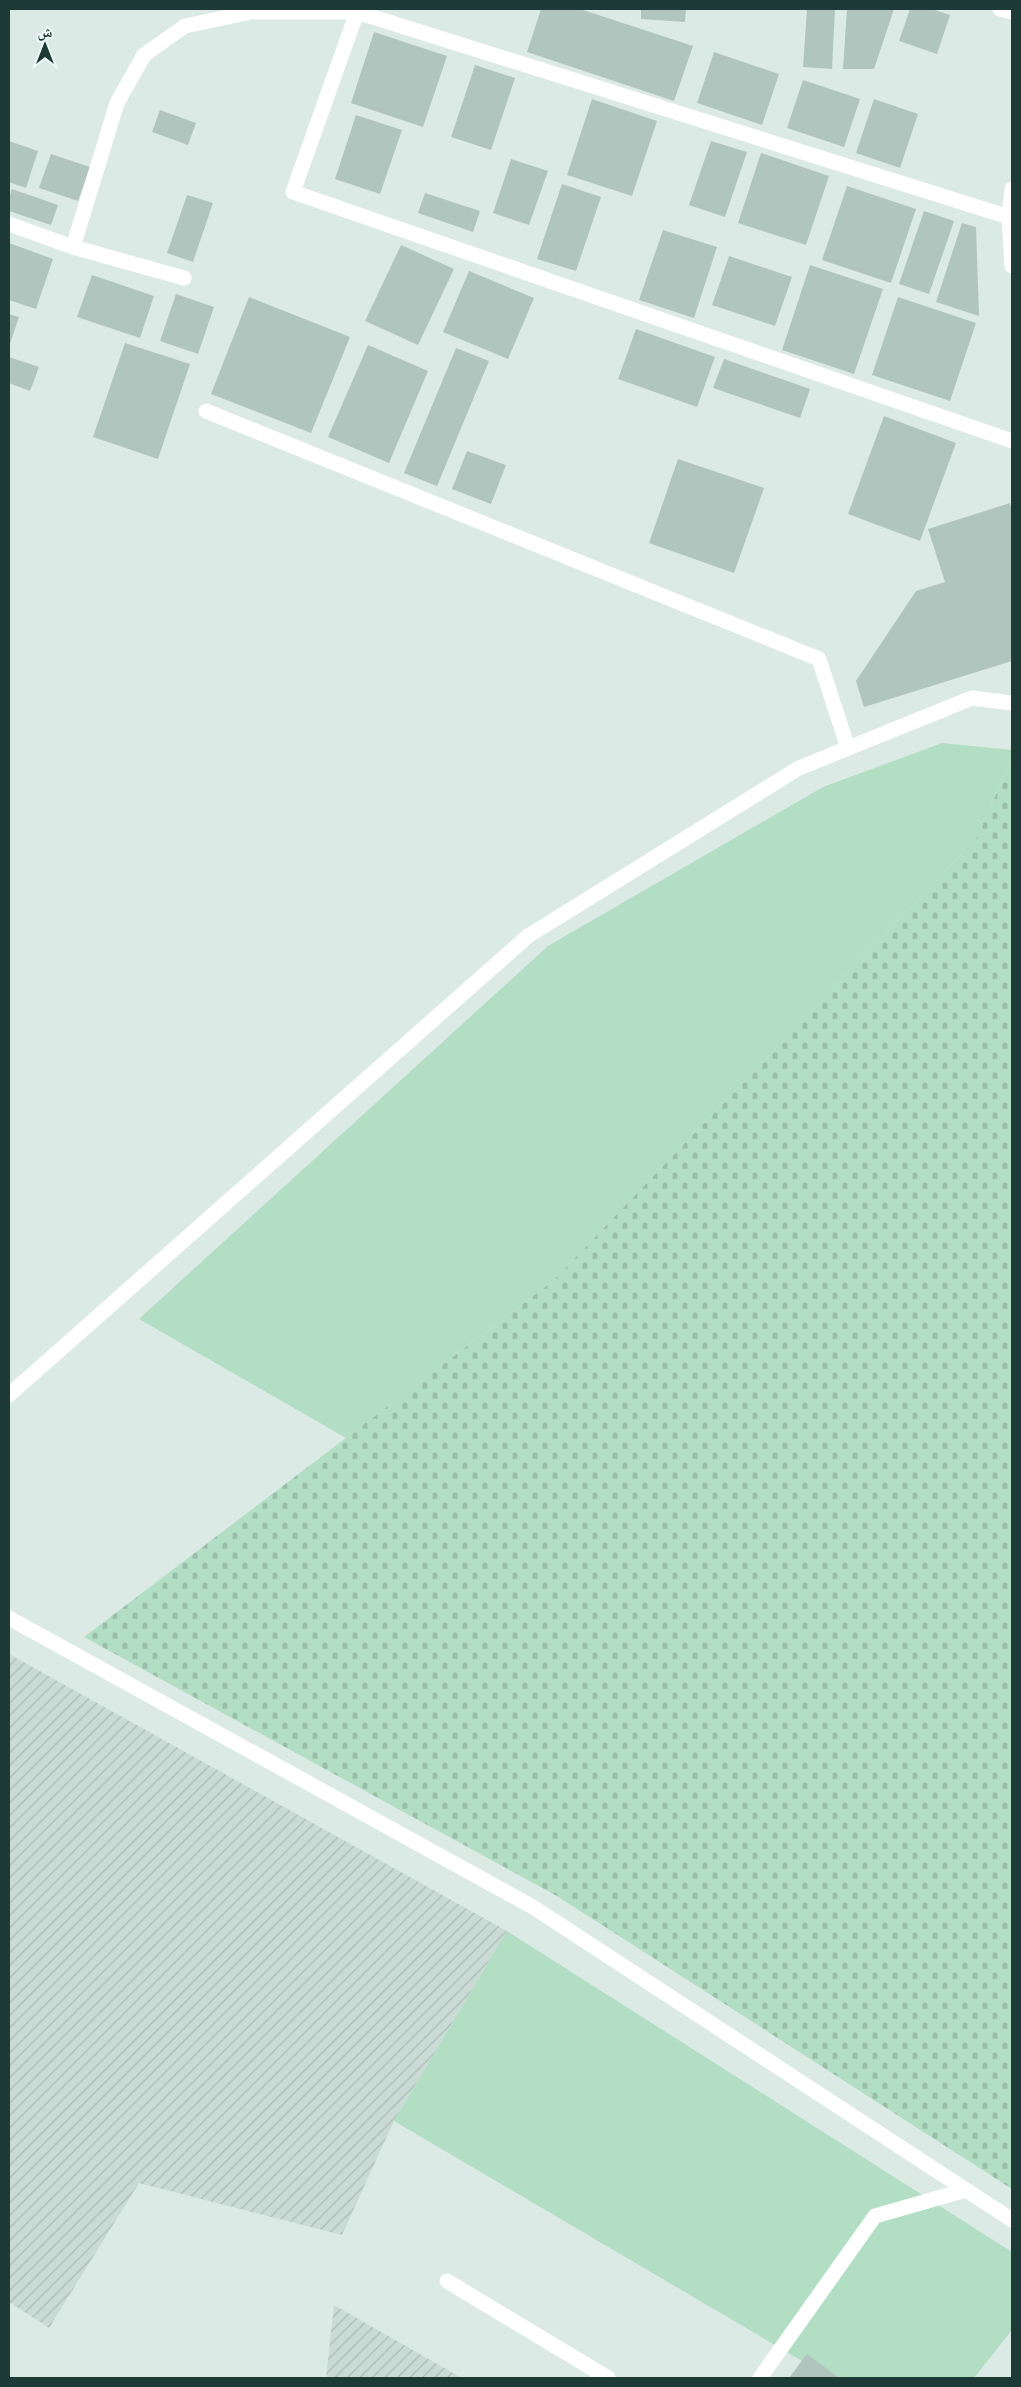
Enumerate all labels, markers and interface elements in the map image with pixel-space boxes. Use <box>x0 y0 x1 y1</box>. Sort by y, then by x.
north arrow <box>20 20 70 70</box>
text: ش <box>38 23 53 41</box>

